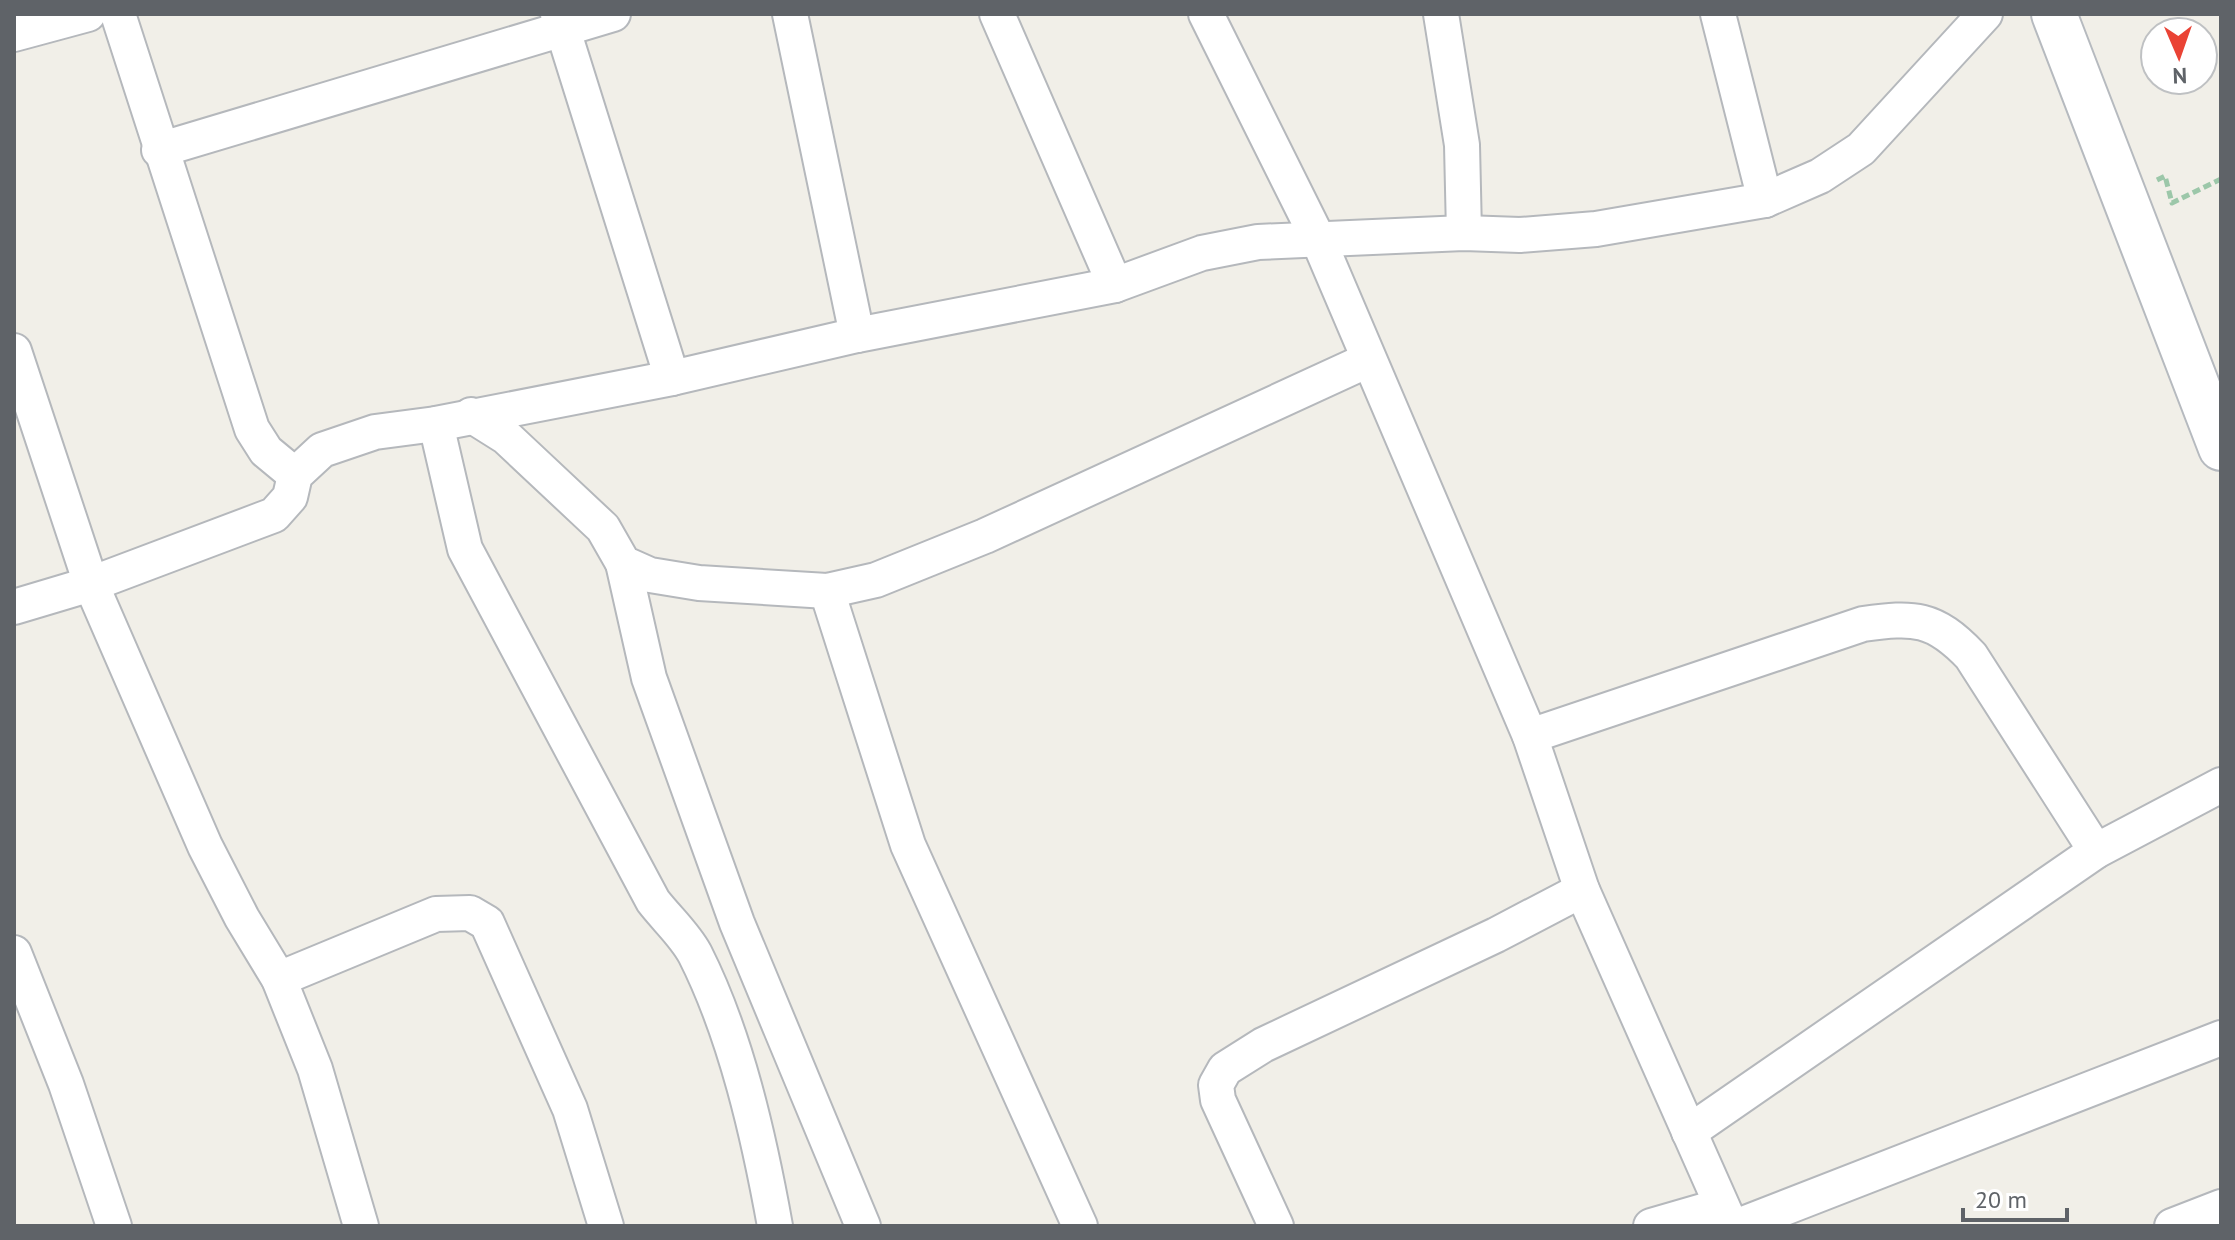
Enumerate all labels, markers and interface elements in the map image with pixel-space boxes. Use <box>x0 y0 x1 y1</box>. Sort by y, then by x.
north arrow <box>2139 16 2219 96</box>
text: N <box>2172 62 2187 90</box>
scale bar <box>1963 1172 2067 1222</box>
text: 20 m <box>1975 1184 2027 1215</box>

